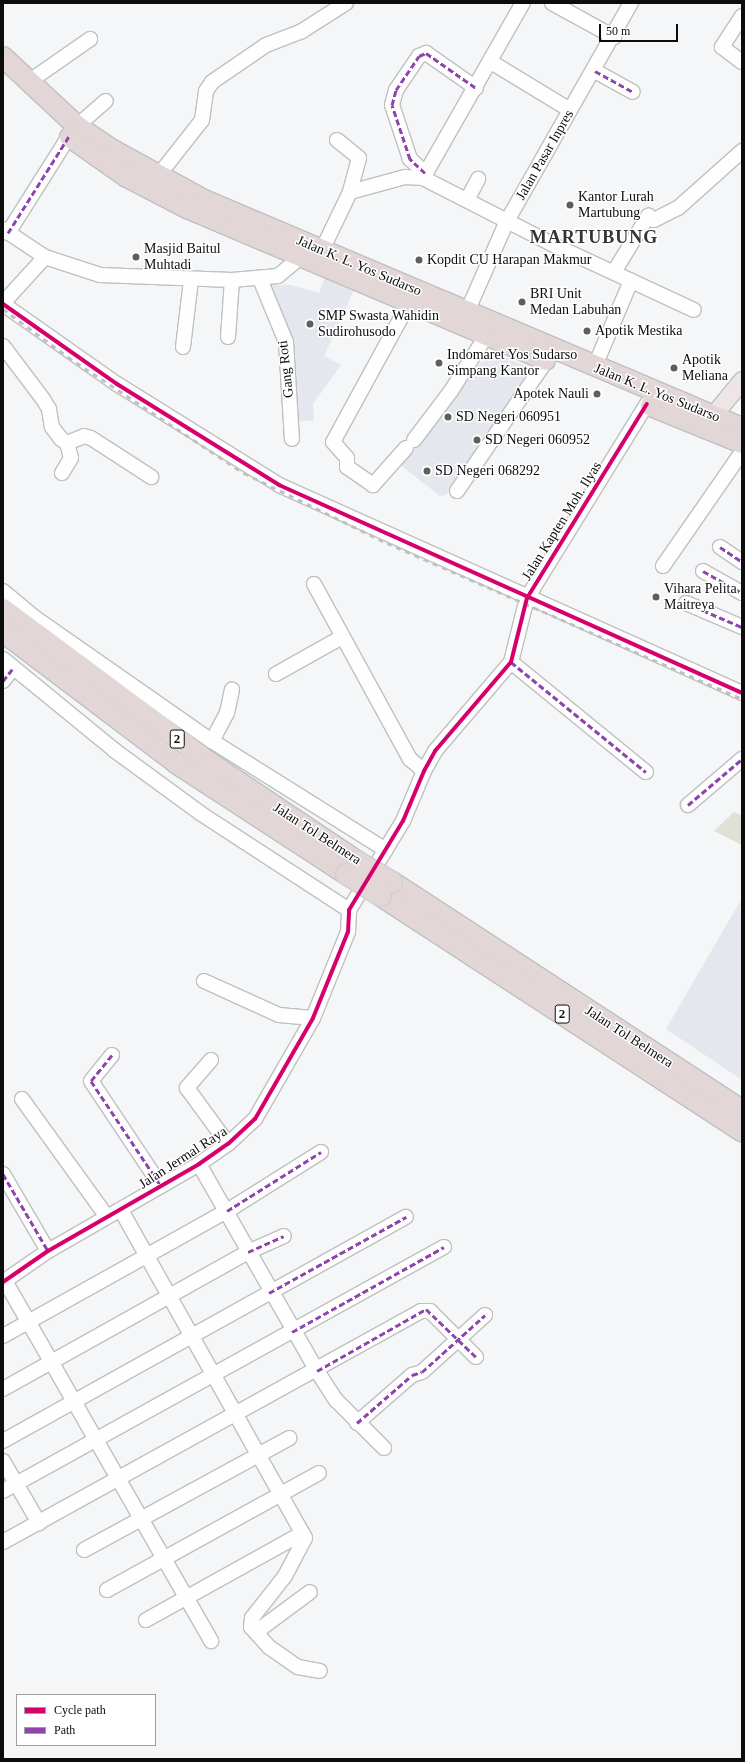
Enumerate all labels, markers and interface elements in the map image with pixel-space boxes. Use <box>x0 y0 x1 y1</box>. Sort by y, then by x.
scale bar <box>601 16 680 42</box>
text: 50 m <box>606 24 630 38</box>
street label: Jalan Pasar Inpres <box>512 107 578 203</box>
place label: Kantor Lurah Martubung <box>578 189 654 222</box>
marker: Kantor Lurah Martubung <box>565 200 575 210</box>
district label: MARTUBUNG <box>530 226 658 248</box>
street label: Jalan K. L. Yos Sudarso <box>294 232 424 300</box>
place label: Masjid Baitul Muhtadi <box>144 241 221 274</box>
marker: Masjid Baitul Muhtadi <box>131 252 141 262</box>
place label: Kopdit CU Harapan Makmur <box>427 252 591 268</box>
marker: Kopdit CU Harapan Makmur <box>414 255 424 265</box>
place label: BRI Unit Medan Labuhan <box>530 286 621 318</box>
marker: BRI Unit Medan Labuhan <box>517 297 527 307</box>
place label: SMP Swasta Wahidin Sudirohusodo <box>318 308 440 340</box>
marker: SMP Swasta Wahidin Sudirohusodo <box>305 319 315 329</box>
place label: Apotik Mestika <box>595 323 682 339</box>
marker: Apotik Mestika <box>582 326 592 336</box>
street label: Gang Roti <box>275 339 297 399</box>
place label: Indomaret Yos Sudarso Simpang Kantor <box>447 347 578 380</box>
place label: Apotik Meliana <box>682 352 728 384</box>
marker: Indomaret Yos Sudarso Simpang Kantor <box>434 358 444 368</box>
street label: Jalan K. L. Yos Sudarso <box>591 360 723 426</box>
marker: Apotik Meliana <box>669 363 679 373</box>
place label: Apotek Nauli <box>513 386 589 402</box>
marker: Apotek Nauli <box>592 389 602 399</box>
place label: SD Negeri 060951 <box>456 409 561 425</box>
marker: SD Negeri 060951 <box>443 412 453 422</box>
place label: SD Negeri 060952 <box>485 432 590 448</box>
marker: SD Negeri 060952 <box>472 435 482 445</box>
street label: Jalan Kapten Moh. Ilyas <box>519 459 605 583</box>
place label: SD Negeri 068292 <box>435 463 540 479</box>
marker: SD Negeri 068292 <box>422 466 432 476</box>
place label: Vihara Pelita Maitreya <box>664 581 737 614</box>
marker: Vihara Pelita Maitreya <box>651 592 661 602</box>
road number: 2 <box>169 728 185 750</box>
street label: Jalan Tol Belmera <box>270 799 364 869</box>
street label: Jalan Tol Belmera <box>582 1002 676 1072</box>
road number: 2 <box>554 1003 570 1025</box>
street label: Jalan Jermal Raya <box>136 1123 230 1193</box>
legend <box>16 1694 156 1746</box>
text: Cycle path <box>54 1703 106 1717</box>
text: Path <box>54 1723 75 1737</box>

